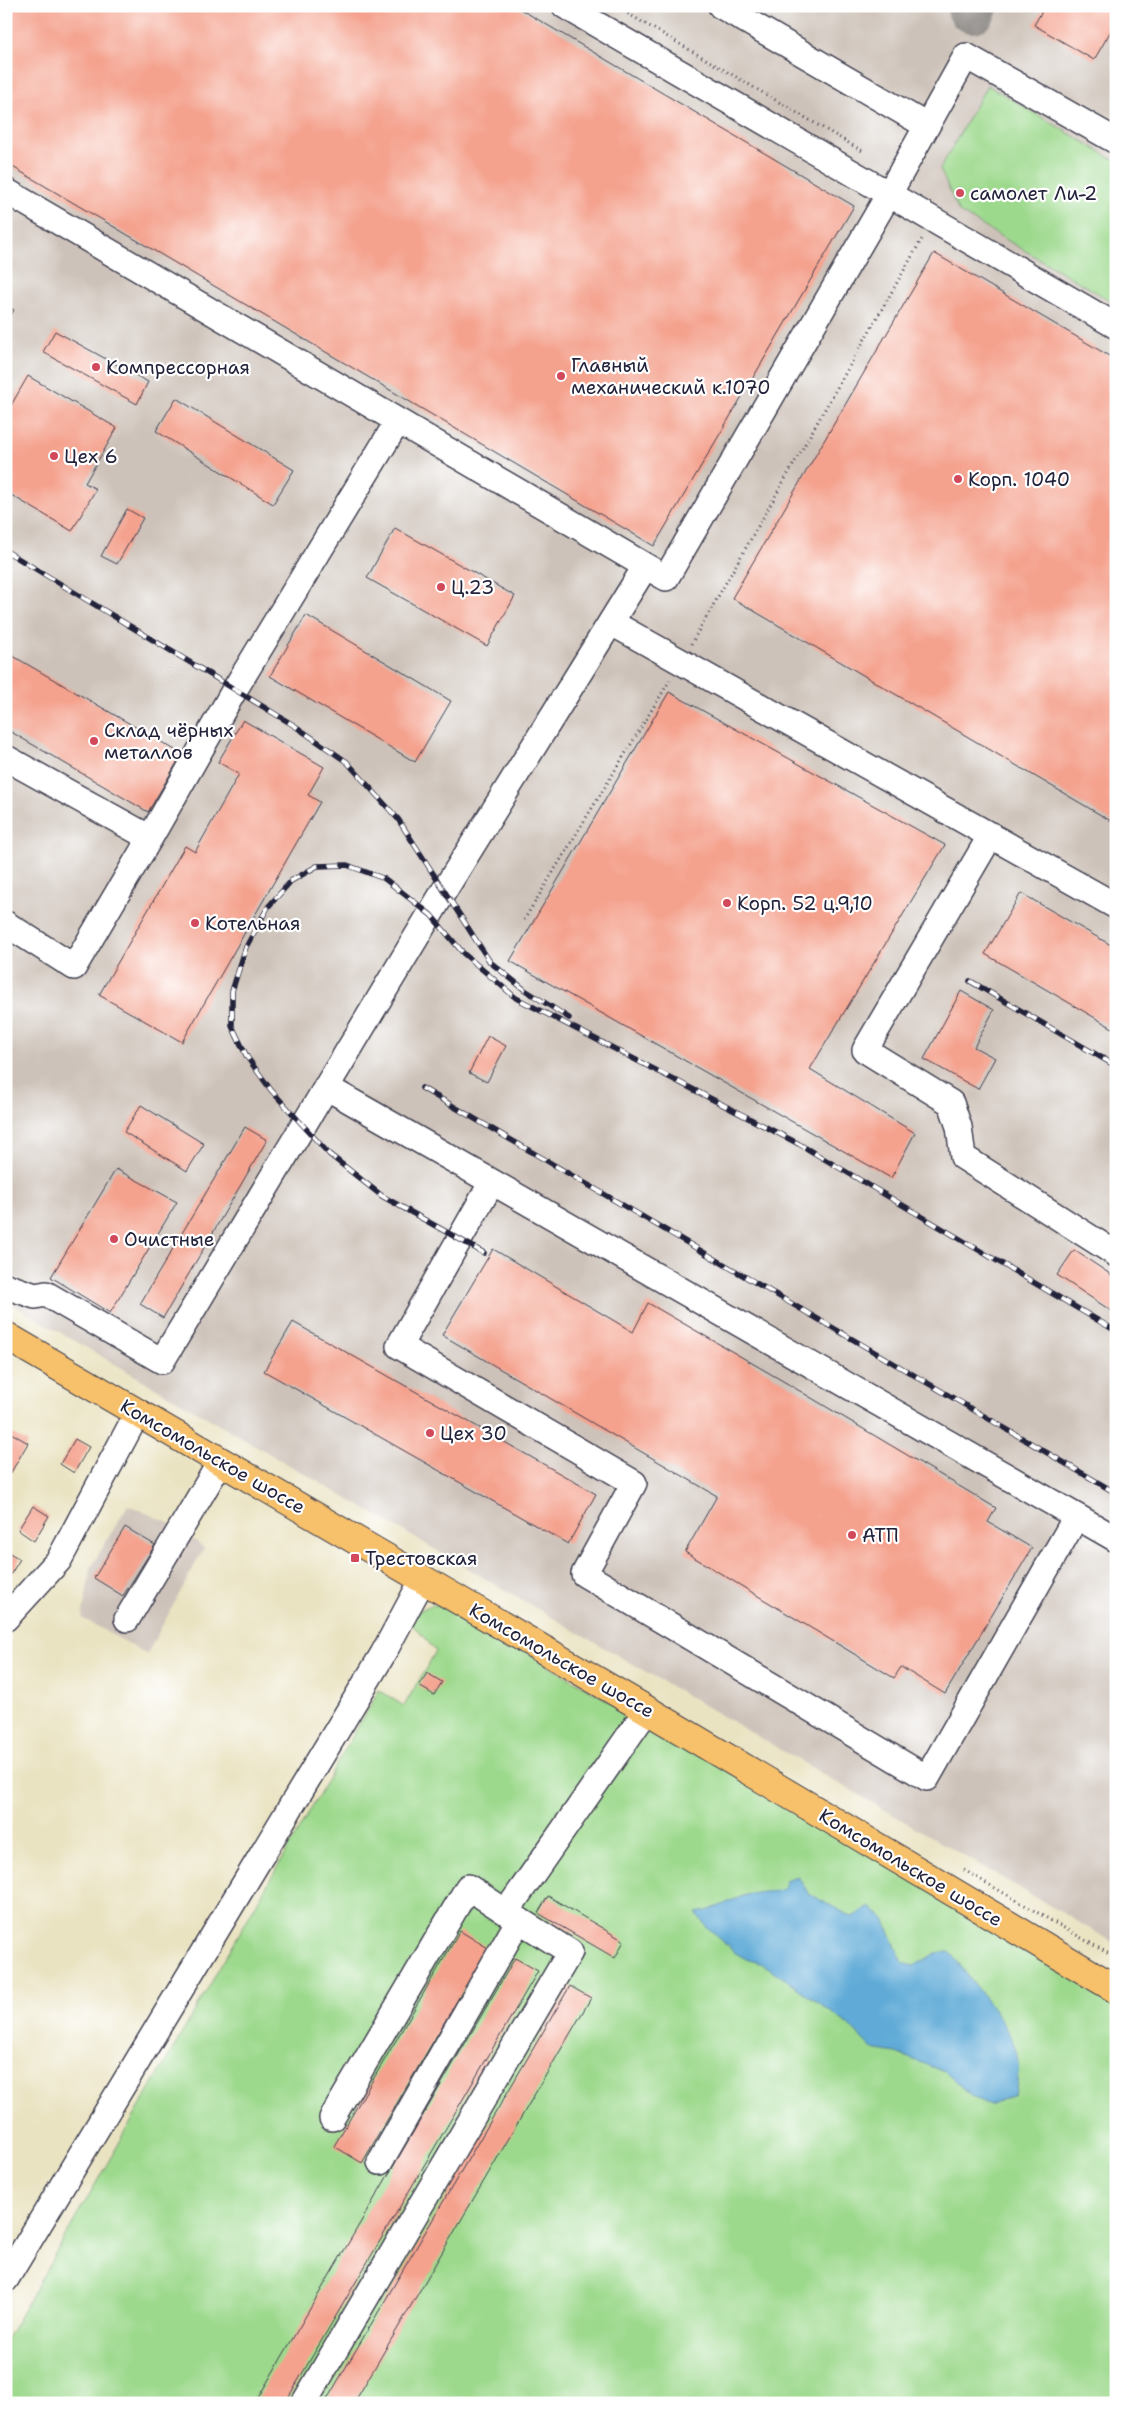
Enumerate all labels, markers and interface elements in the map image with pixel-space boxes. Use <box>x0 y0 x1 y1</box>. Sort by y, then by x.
place label: самолет Ли-2 <box>970 181 1097 206</box>
marker: самолет Ли-2 <box>954 187 966 199</box>
place label: Главный механический к.1070 <box>571 353 771 400</box>
place label: Компрессорная <box>106 355 250 380</box>
marker: Компрессорная <box>90 361 102 373</box>
marker: Главный механический к.1070 <box>555 370 567 382</box>
place label: Цех 6 <box>64 444 118 469</box>
marker: Цех 6 <box>48 450 60 462</box>
place label: Корп. 1040 <box>968 467 1070 492</box>
marker: Корп. 1040 <box>952 473 964 485</box>
place label: Ц.23 <box>451 575 494 600</box>
marker: Ц.23 <box>435 581 447 593</box>
place label: Склад чёрных металлов <box>104 718 233 765</box>
marker: Склад чёрных металлов <box>88 735 100 747</box>
place label: Корп. 52 ц.9,10 <box>737 891 873 916</box>
marker: Корп. 52 ц.9,10 <box>721 897 733 909</box>
place label: Котельная <box>205 911 301 936</box>
marker: Котельная <box>189 917 201 929</box>
place label: Очистные <box>124 1227 214 1252</box>
marker: Очистные <box>108 1233 120 1245</box>
street label: Комсомольское шоссе <box>116 1393 310 1520</box>
place label: Цех 30 <box>440 1421 507 1446</box>
marker: Цех 30 <box>424 1427 436 1439</box>
place label: АТП <box>862 1523 899 1548</box>
marker: АТП <box>846 1529 858 1541</box>
place label: Трестовская <box>365 1546 477 1571</box>
marker: Трестовская <box>349 1552 361 1564</box>
street label: Комсомольское шоссе <box>465 1597 659 1724</box>
street label: Комсомольское шоссе <box>815 1803 1007 1932</box>

